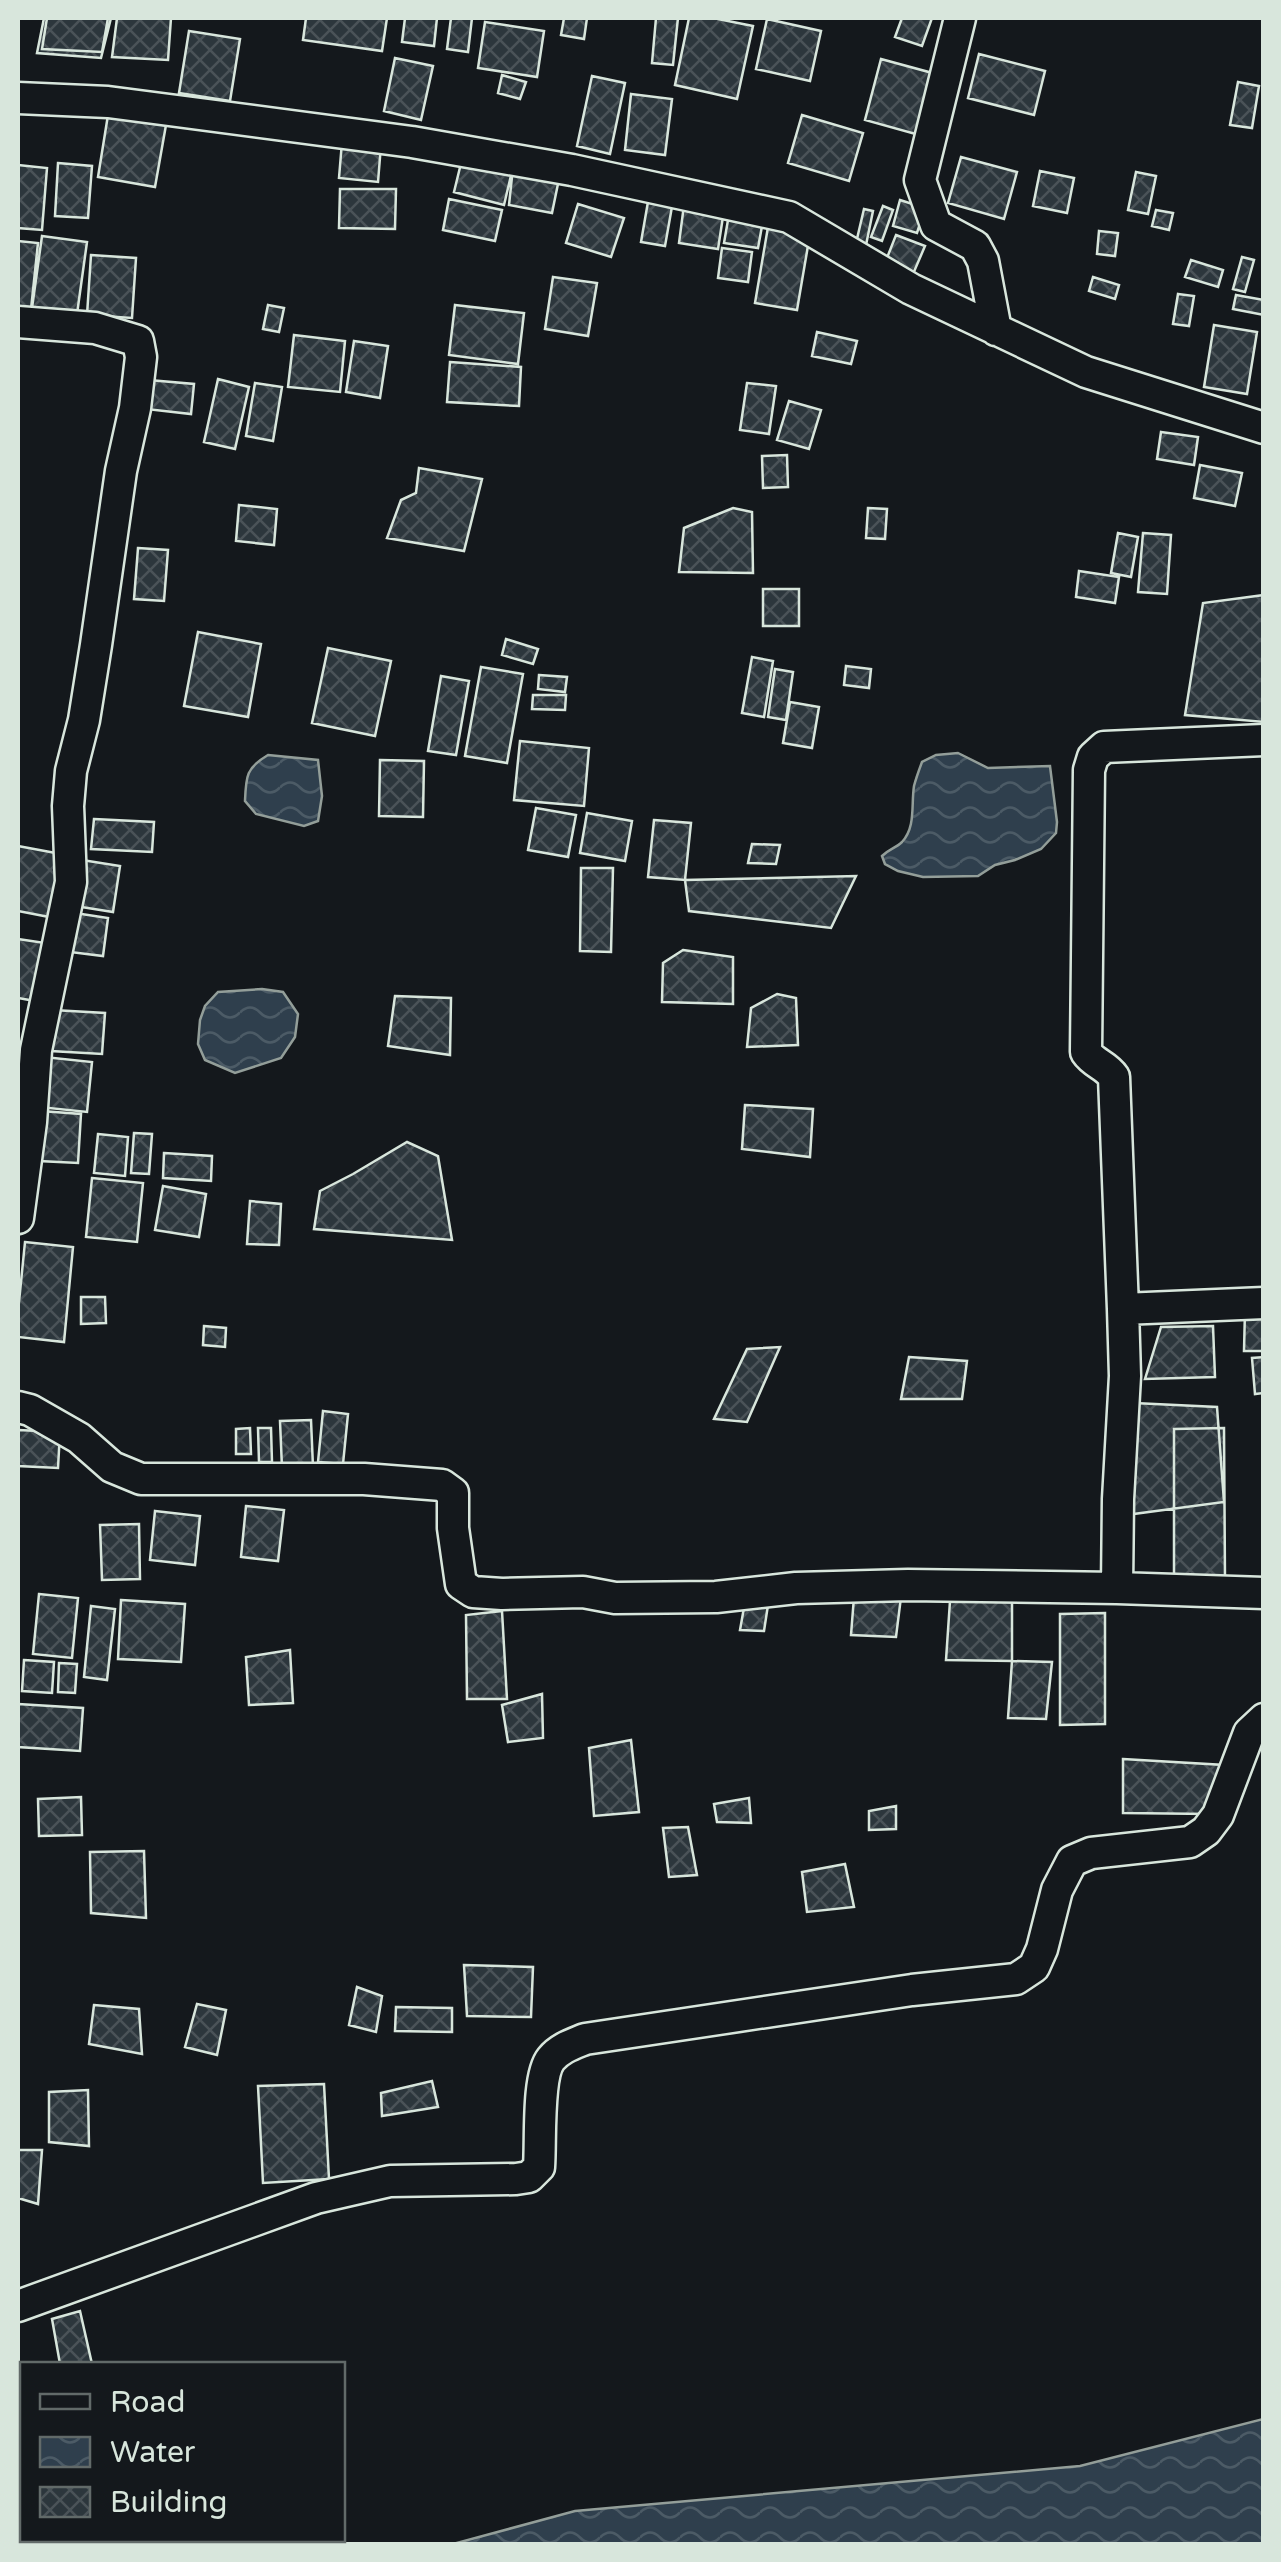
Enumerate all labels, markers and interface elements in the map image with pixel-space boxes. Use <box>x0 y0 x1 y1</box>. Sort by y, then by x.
legend <box>20 2362 345 2542</box>
text: Road <box>110 2384 185 2421</box>
text: Water <box>110 2434 196 2471</box>
text: Building <box>110 2484 227 2521</box>

